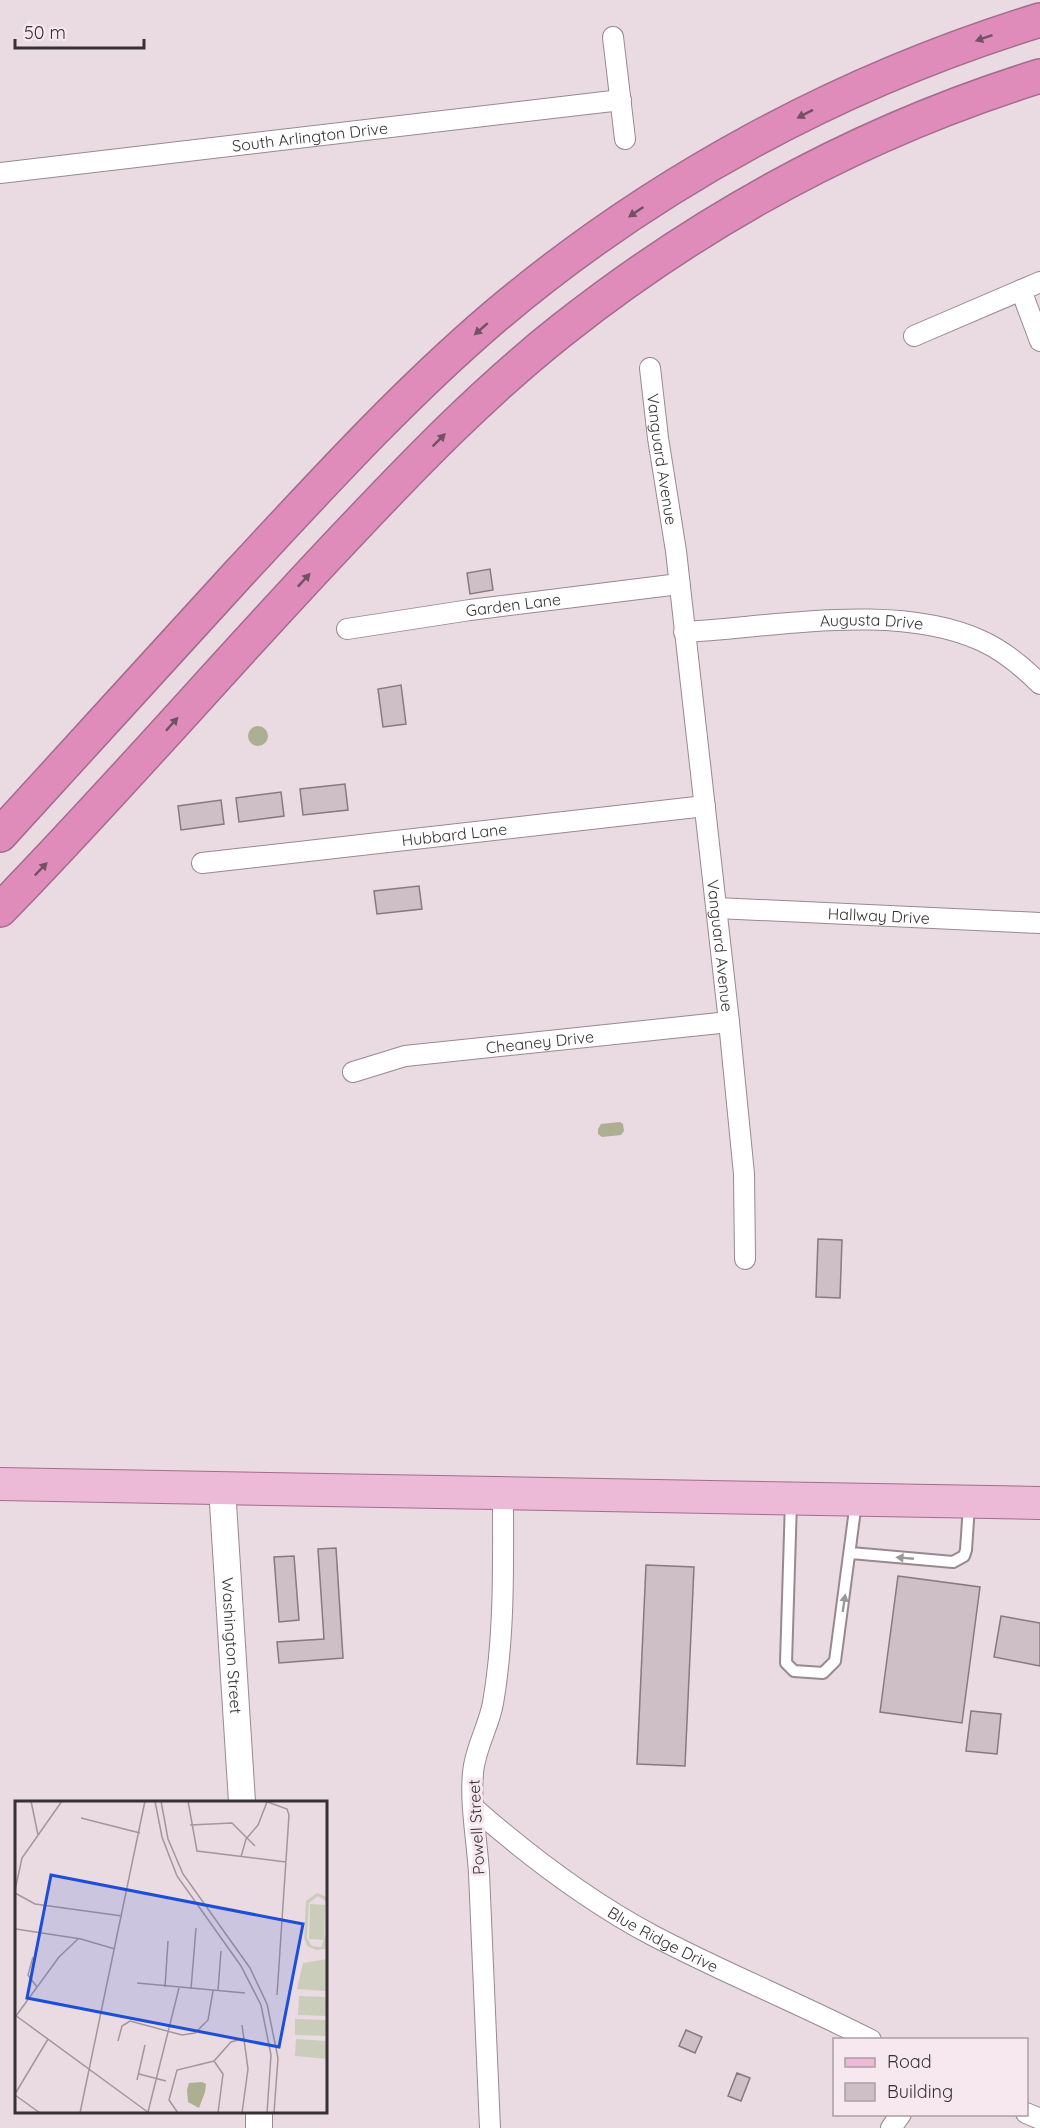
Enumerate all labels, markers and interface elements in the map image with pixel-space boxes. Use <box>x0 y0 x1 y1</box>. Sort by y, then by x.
scale bar <box>15 12 144 50</box>
text: 50 m <box>24 21 66 44</box>
one-way arrow <box>975 34 993 44</box>
one-way arrow <box>796 109 813 119</box>
street label: South Arlington Drive <box>231 117 389 156</box>
one-way arrow <box>628 206 645 217</box>
one-way arrow <box>474 322 489 335</box>
street label: Vanguard Avenue <box>643 392 682 526</box>
one-way arrow <box>431 433 445 447</box>
one-way arrow <box>297 573 311 588</box>
street label: Garden Lane <box>464 589 562 620</box>
street label: Augusta Drive <box>819 609 925 634</box>
one-way arrow <box>165 717 178 732</box>
street label: Hubbard Lane <box>401 818 508 850</box>
one-way arrow <box>33 862 47 876</box>
street label: Vanguard Avenue <box>703 879 738 1013</box>
street label: Hallway Drive <box>827 903 930 928</box>
street label: Cheaney Drive <box>485 1026 595 1057</box>
one-way arrow <box>896 1553 915 1563</box>
street label: Washington Street <box>218 1577 246 1715</box>
one-way arrow <box>839 1594 848 1613</box>
street label: Powell Street <box>464 1779 488 1875</box>
inset map <box>15 1801 327 2113</box>
street label: Blue Ridge Drive <box>604 1902 722 1976</box>
legend <box>833 2038 1028 2116</box>
text: Road <box>887 2050 932 2073</box>
text: Building <box>887 2080 953 2103</box>

